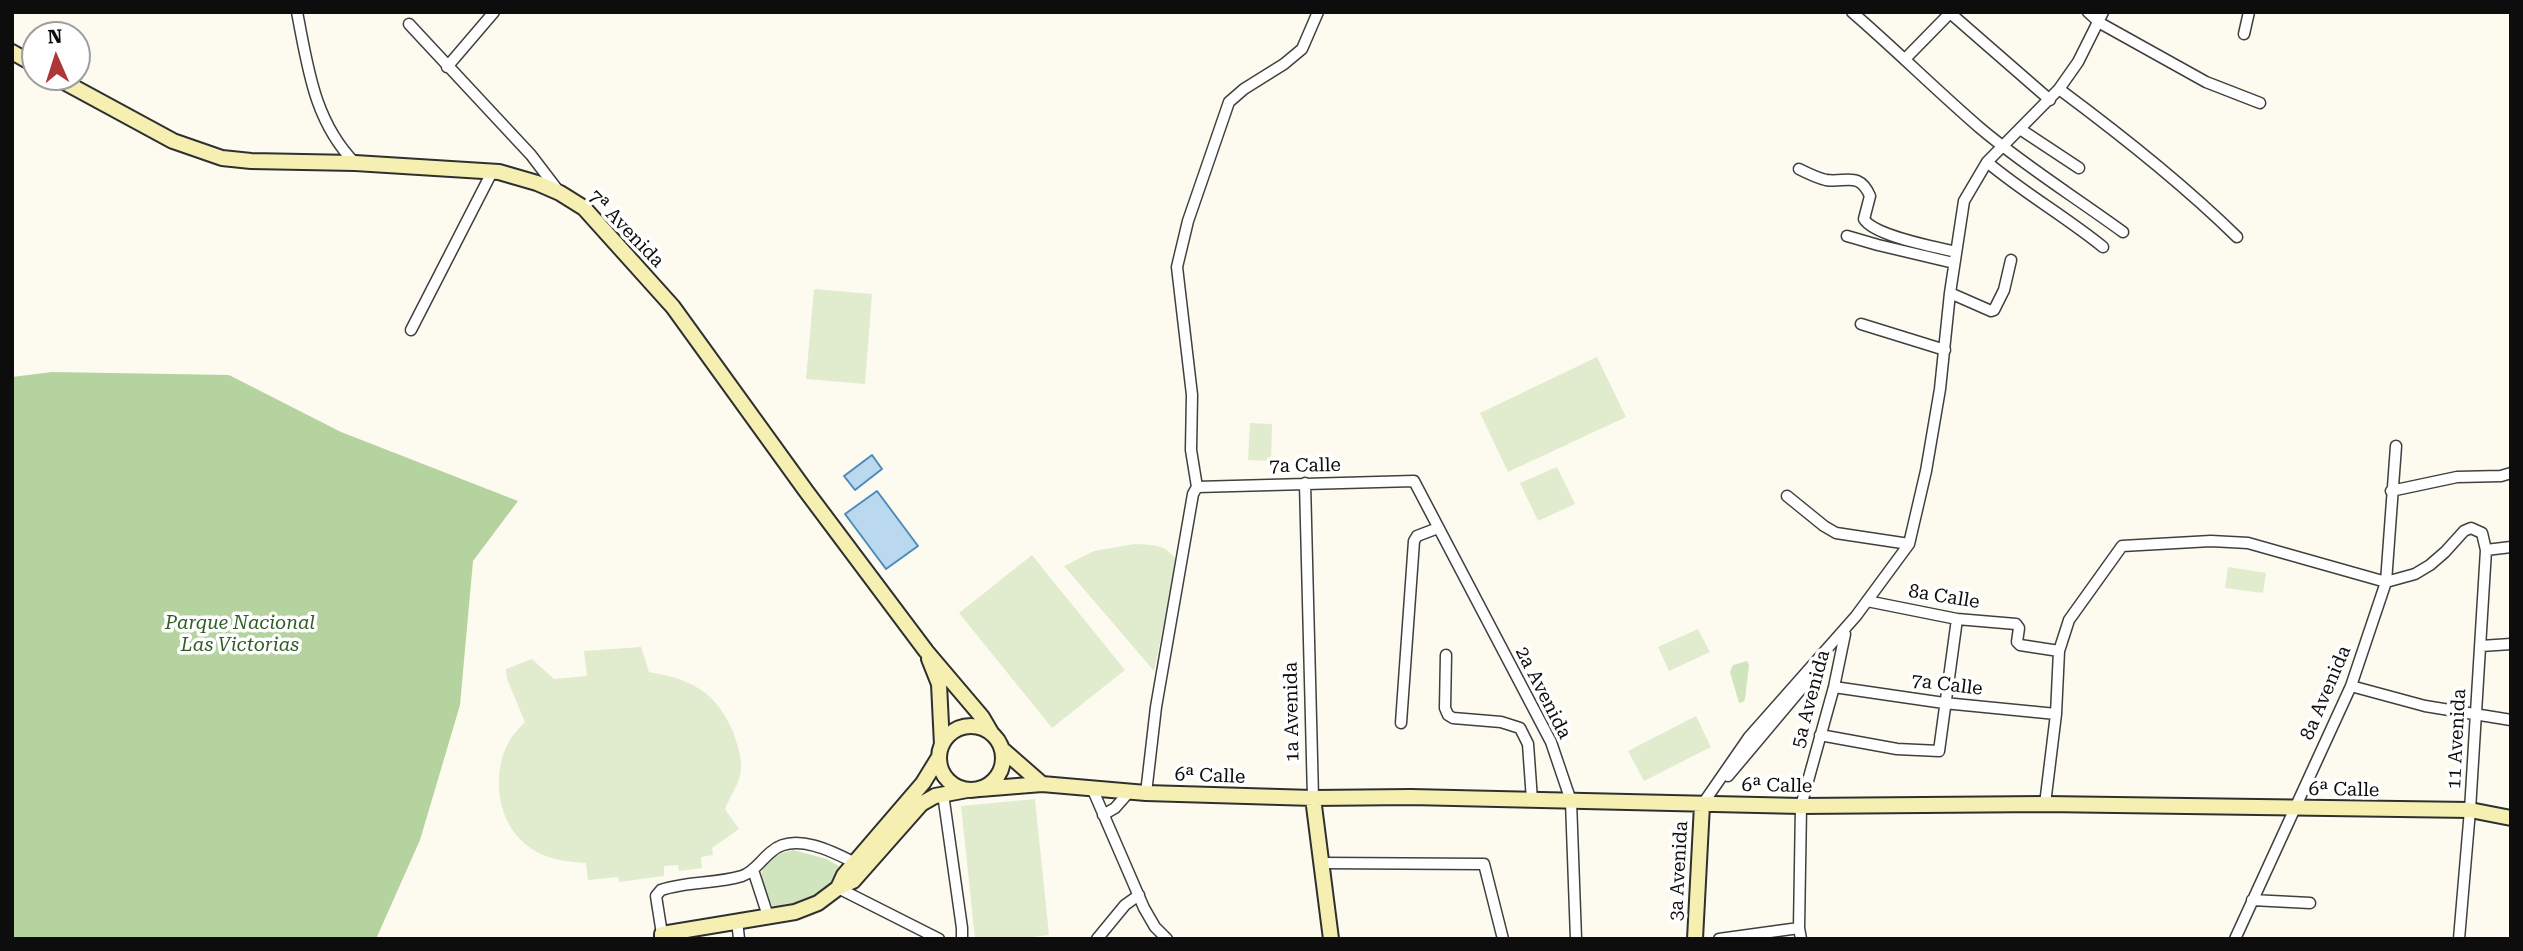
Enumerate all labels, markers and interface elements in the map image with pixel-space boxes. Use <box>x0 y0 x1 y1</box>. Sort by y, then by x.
north arrow <box>21 21 91 91</box>
text: N <box>47 25 63 48</box>
street label: 7ª Avenida <box>583 185 669 273</box>
street label: 7a Calle <box>1269 454 1341 478</box>
street label: 8a Calle <box>1907 580 1981 614</box>
park label: Parque Nacional Las Victorias <box>165 612 315 656</box>
street label: 8a Avenida <box>2296 642 2356 744</box>
street label: 2a Avenida <box>1510 643 1576 743</box>
street label: 5a Avenida <box>1787 648 1835 750</box>
street label: 1a Avenida <box>1280 662 1304 762</box>
street label: 7a Calle <box>1910 669 1984 701</box>
street label: 11 Avenida <box>2443 688 2471 790</box>
street label: 6ª Calle <box>1174 763 1246 789</box>
street label: 6ª Calle <box>1741 774 1813 798</box>
street label: 6ª Calle <box>2308 778 2380 802</box>
street label: 3a Avenida <box>1665 820 1693 922</box>

